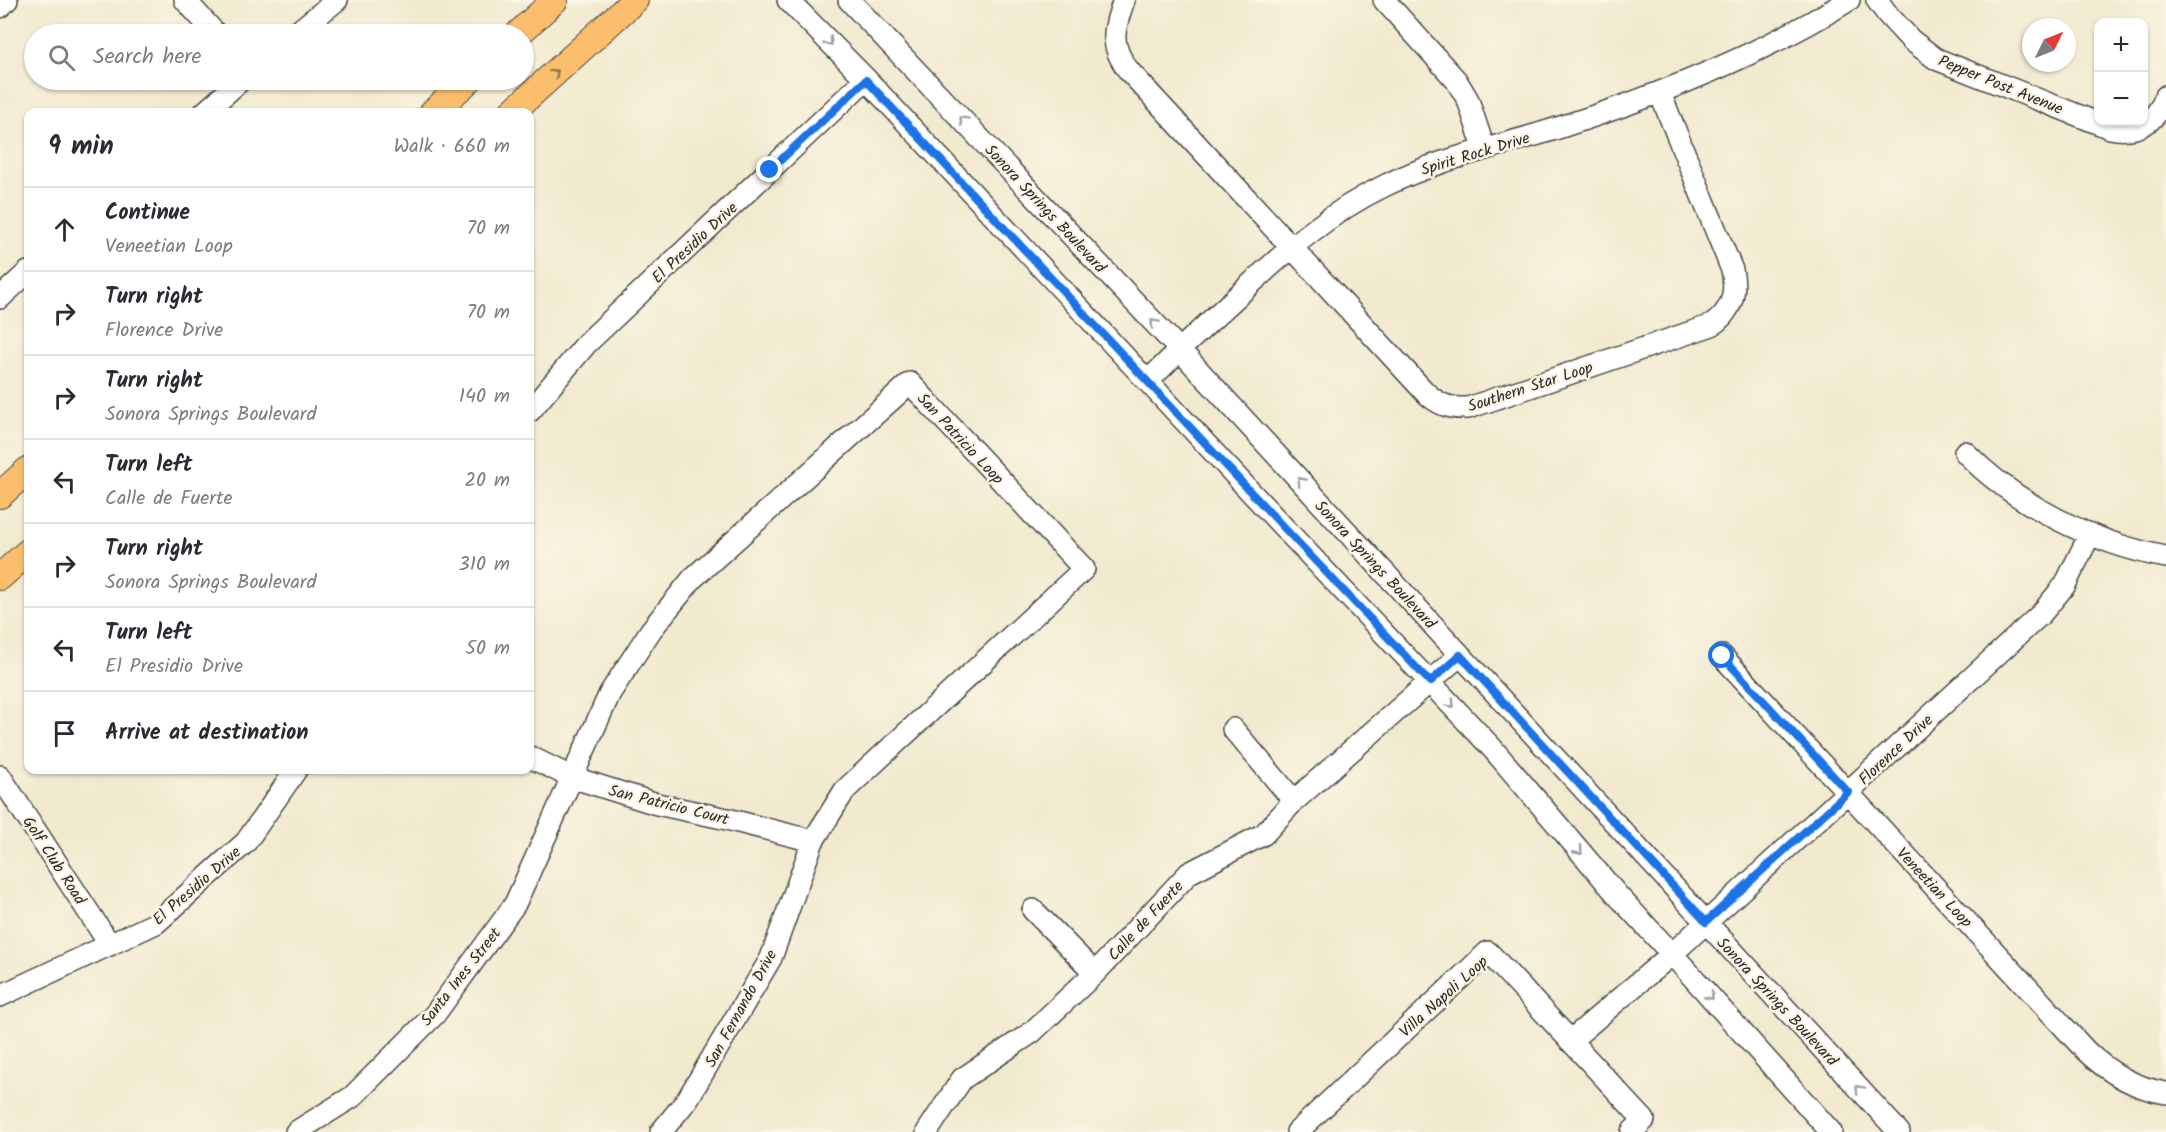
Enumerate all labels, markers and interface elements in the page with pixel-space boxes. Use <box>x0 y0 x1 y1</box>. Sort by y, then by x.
north arrow <box>2022 18 2076 72</box>
map controls <box>2094 18 2148 126</box>
button: + <box>2094 18 2148 72</box>
search box <box>24 24 534 90</box>
one-way arrow <box>822 35 833 45</box>
text: Search here <box>93 40 201 75</box>
icon: search <box>45 41 78 74</box>
street label: Pepper Post Avenue <box>1934 49 2067 122</box>
one-way arrow <box>548 69 559 80</box>
button: − <box>2094 72 2148 126</box>
one-way arrow <box>959 116 970 127</box>
text: 9 min <box>48 126 114 168</box>
street label: Spirit Rock Drive <box>1418 126 1533 183</box>
text: Walk · 660 m <box>394 131 510 163</box>
street label: Sonora Springs Boulevard <box>978 139 1112 280</box>
route end <box>756 156 782 182</box>
text: Continue <box>105 196 190 231</box>
street label: El Presidio Drive <box>646 196 744 290</box>
icon: ahead <box>48 213 81 246</box>
text: 70 m <box>467 213 510 245</box>
text: Veneetian Loop <box>105 231 232 263</box>
text: Turn right <box>105 280 203 315</box>
icon: right <box>48 297 81 330</box>
text: 70 m <box>467 297 510 329</box>
text: Florence Drive <box>105 315 223 347</box>
one-way arrow <box>1151 319 1162 330</box>
street label: Southern Star Loop <box>1465 355 1597 419</box>
text: Turn right <box>105 364 203 399</box>
icon: right <box>48 381 81 414</box>
text: 140 m <box>459 381 510 413</box>
street label: San Patricio Loop <box>911 387 1009 491</box>
text: Sonora Springs Boulevard <box>105 399 316 431</box>
text: Turn left <box>105 448 192 483</box>
icon: left <box>48 465 81 498</box>
text: 20 m <box>464 465 510 497</box>
one-way arrow <box>1297 478 1308 488</box>
text: Calle de Fuerte <box>105 483 233 515</box>
street label: Sonora Springs Boulevard <box>1308 495 1442 636</box>
text: Turn right <box>105 532 203 567</box>
icon: right <box>48 549 81 582</box>
text: 310 m <box>458 549 510 581</box>
text: Sonora Springs Boulevard <box>105 567 316 599</box>
text: Turn left <box>105 616 192 651</box>
icon: left <box>48 633 81 666</box>
text: 50 m <box>465 633 510 665</box>
route start <box>1708 642 1734 668</box>
text: El Presidio Drive <box>105 651 243 683</box>
one-way arrow <box>1444 698 1455 708</box>
street label: Florence Drive <box>1853 709 1939 792</box>
text: Arrive at destination <box>105 716 308 751</box>
icon: arrive <box>48 717 81 750</box>
street label: San Patricio Court <box>606 778 732 833</box>
street label: Golf Club Road <box>16 811 92 911</box>
street label: El Presidio Drive <box>147 841 247 932</box>
street label: Veneetian Loop <box>1890 842 1978 934</box>
one-way arrow <box>1572 844 1583 855</box>
street label: Calle de Fuerte <box>1102 875 1190 967</box>
street label: Santa Ines Street <box>415 922 508 1032</box>
street label: Sonora Springs Boulevard <box>1710 932 1844 1073</box>
street label: San Fernando Drive <box>699 945 784 1072</box>
street label: Villa Napoli Loop <box>1394 950 1494 1044</box>
one-way arrow <box>1703 989 1714 1000</box>
one-way arrow <box>1855 1085 1866 1096</box>

